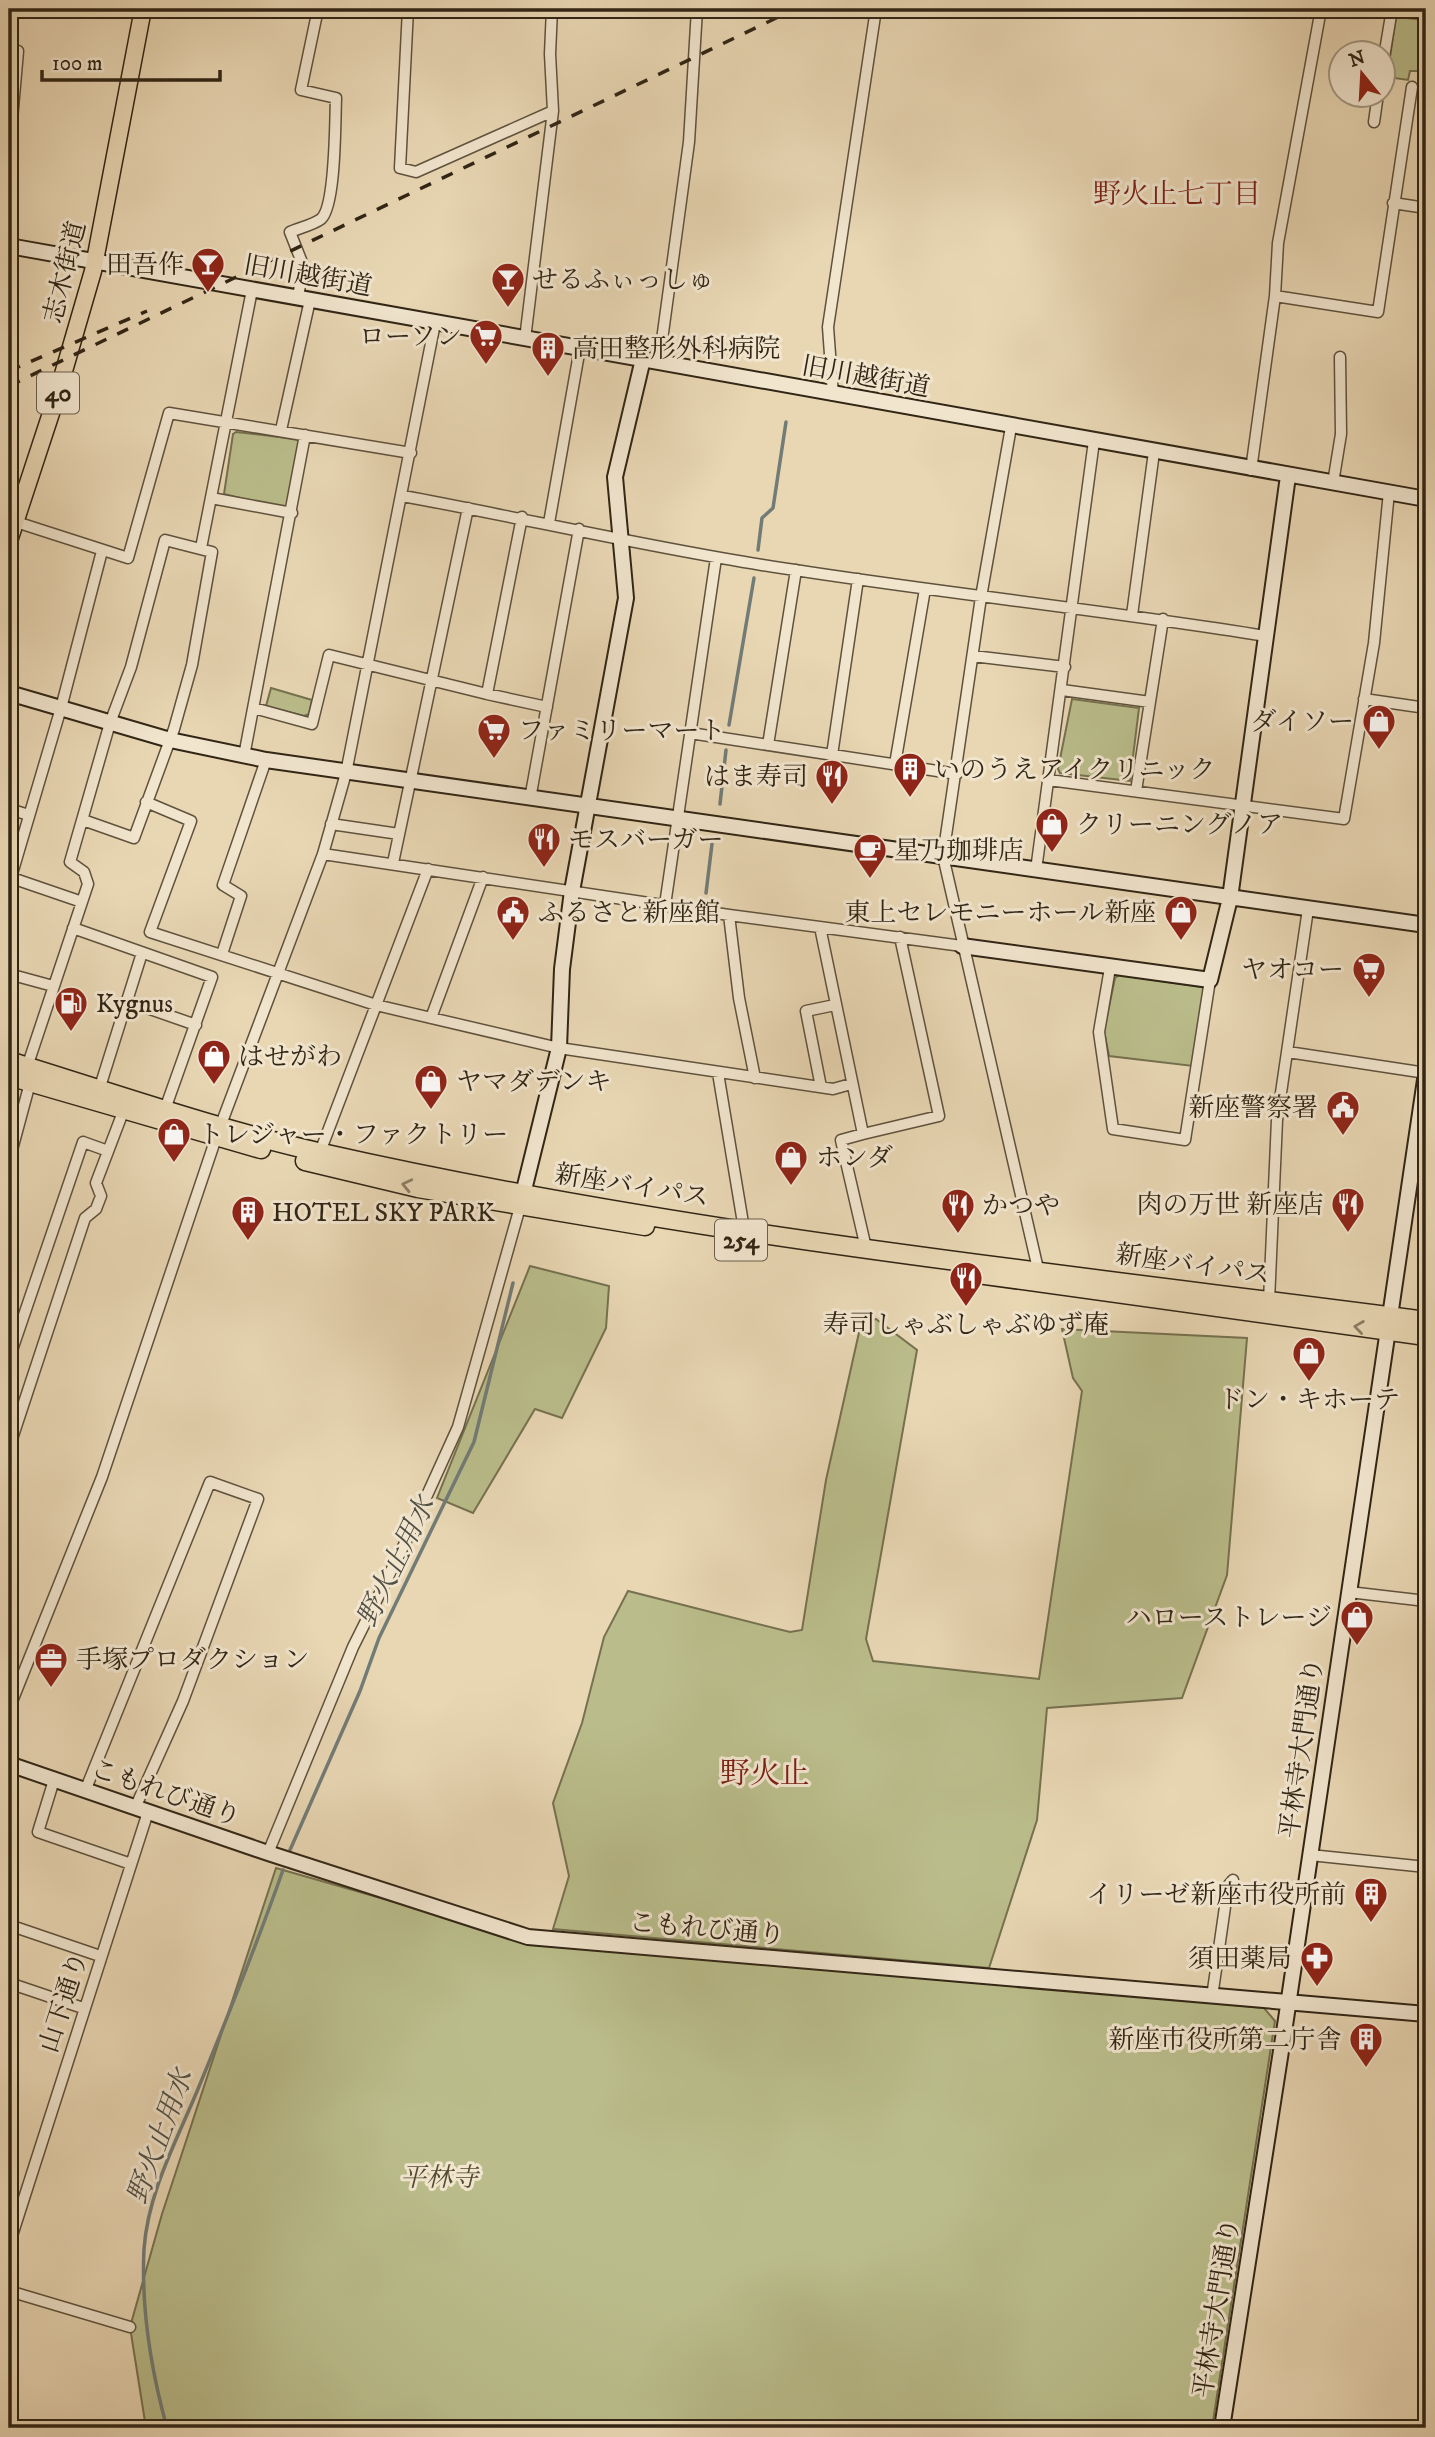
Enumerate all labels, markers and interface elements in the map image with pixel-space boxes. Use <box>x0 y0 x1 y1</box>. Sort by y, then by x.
scale bar <box>42 38 220 82</box>
north arrow <box>1326 38 1396 108</box>
text: N <box>1346 46 1369 73</box>
text: 100 m <box>52 51 103 77</box>
district label: 野火止七丁目 <box>1093 177 1261 212</box>
street label: 志木街道 <box>37 218 94 327</box>
bar icon: 田吾作 <box>189 245 227 294</box>
place label: 田吾作 <box>106 249 184 282</box>
street label: 旧川越街道 <box>241 249 375 304</box>
bar icon: せるふぃっしゅ <box>489 260 527 309</box>
place label: せるふぃっしゅ <box>532 264 714 297</box>
supermarket icon: ローソン <box>467 317 505 366</box>
place label: ローソン <box>359 321 462 354</box>
building icon: 高田整形外科病院 <box>529 329 567 378</box>
place label: 高田整形外科病院 <box>572 333 780 366</box>
street label: 旧川越街道 <box>799 350 933 405</box>
road number: 40 <box>37 372 79 414</box>
shop icon: ダイソー <box>1360 702 1398 751</box>
place label: ダイソー <box>1251 706 1354 739</box>
supermarket icon: ファミリーマート <box>475 711 513 760</box>
place label: ファミリーマート <box>518 715 725 748</box>
building icon: いのうえアイクリニック <box>891 750 929 799</box>
place label: いのうえアイクリニック <box>934 754 1216 787</box>
restaurant icon: はま寿司 <box>813 757 851 806</box>
place label: はま寿司 <box>704 761 808 794</box>
shop icon: クリーニングノア <box>1033 805 1071 854</box>
place label: クリーニングノア <box>1076 809 1283 842</box>
restaurant icon: モスバーガー <box>525 820 563 869</box>
place label: モスバーガー <box>568 824 723 857</box>
cafe icon: 星乃珈琲店 <box>851 831 889 880</box>
place label: 星乃珈琲店 <box>894 835 1024 868</box>
public building icon: ふるさと新座館 <box>494 893 532 942</box>
shop icon: 東上セレモニーホール新座 <box>1162 893 1200 942</box>
place label: ふるさと新座館 <box>538 897 720 930</box>
place label: 東上セレモニーホール新座 <box>845 897 1156 930</box>
supermarket icon: ヤオコー <box>1350 950 1388 999</box>
place label: ヤオコー <box>1241 954 1344 987</box>
fuel station icon: Kygnus <box>52 984 90 1033</box>
place label: Kygnus <box>96 988 173 1021</box>
shop icon: はせがわ <box>195 1037 233 1086</box>
place label: はせがわ <box>238 1041 342 1074</box>
shop icon: ヤマダデンキ <box>412 1062 450 1111</box>
place label: ヤマダデンキ <box>456 1066 611 1099</box>
public building icon: 新座警察署 <box>1324 1088 1362 1137</box>
place label: 新座警察署 <box>1188 1092 1318 1125</box>
shop icon: トレジャー・ファクトリー <box>155 1115 193 1164</box>
place label: トレジャー・ファクトリー <box>198 1119 508 1152</box>
shop icon: ホンダ <box>772 1138 810 1187</box>
place label: ホンダ <box>816 1142 893 1175</box>
street label: 新座バイパス <box>552 1158 711 1215</box>
one-way arrow <box>401 1179 413 1193</box>
restaurant icon: 肉の万世 新座店 <box>1329 1185 1367 1234</box>
restaurant icon: かつや <box>939 1186 977 1235</box>
place label: 肉の万世 新座店 <box>1136 1189 1324 1222</box>
place label: かつや <box>982 1190 1060 1223</box>
building icon: HOTEL SKY PARK <box>229 1193 267 1242</box>
place label: HOTEL SKY PARK <box>272 1197 495 1230</box>
road number: 254 <box>715 1220 767 1260</box>
street label: 新座バイパス <box>1114 1238 1272 1293</box>
restaurant icon: 寿司しゃぶしゃぶゆず庵 <box>947 1259 985 1308</box>
place label: 寿司しゃぶしゃぶゆず庵 <box>823 1309 1109 1342</box>
one-way arrow <box>1353 1319 1364 1334</box>
shop icon: ドン・キホーテ <box>1290 1334 1328 1383</box>
place label: ドン・キホーテ <box>1218 1384 1400 1417</box>
water label: 野火止用水 <box>350 1488 444 1632</box>
shop icon: ハローストレージ <box>1338 1598 1376 1647</box>
place label: ハローストレージ <box>1126 1602 1332 1635</box>
office icon: 手塚プロダクション <box>32 1640 70 1689</box>
place label: 手塚プロダクション <box>76 1644 309 1677</box>
street label: 平林寺大門通り <box>1273 1656 1331 1841</box>
street label: こもれび通り <box>86 1752 245 1834</box>
district label: 野火止 <box>720 1756 810 1793</box>
building icon: イリーゼ新座市役所前 <box>1352 1875 1390 1924</box>
place label: イリーゼ新座市役所前 <box>1087 1879 1346 1912</box>
street label: こもれび通り <box>628 1906 786 1953</box>
pharmacy icon: 須田薬局 <box>1298 1939 1336 1988</box>
place label: 須田薬局 <box>1188 1943 1292 1976</box>
street label: 山下通り <box>33 1948 96 2057</box>
building icon: 新座市役所第二庁舎 <box>1347 2020 1385 2069</box>
place label: 新座市役所第二庁舎 <box>1108 2024 1342 2057</box>
water label: 野火止用水 <box>120 2062 202 2208</box>
park label: 平林寺 <box>400 2162 481 2195</box>
street label: 平林寺大門通り <box>1187 2216 1248 2401</box>

